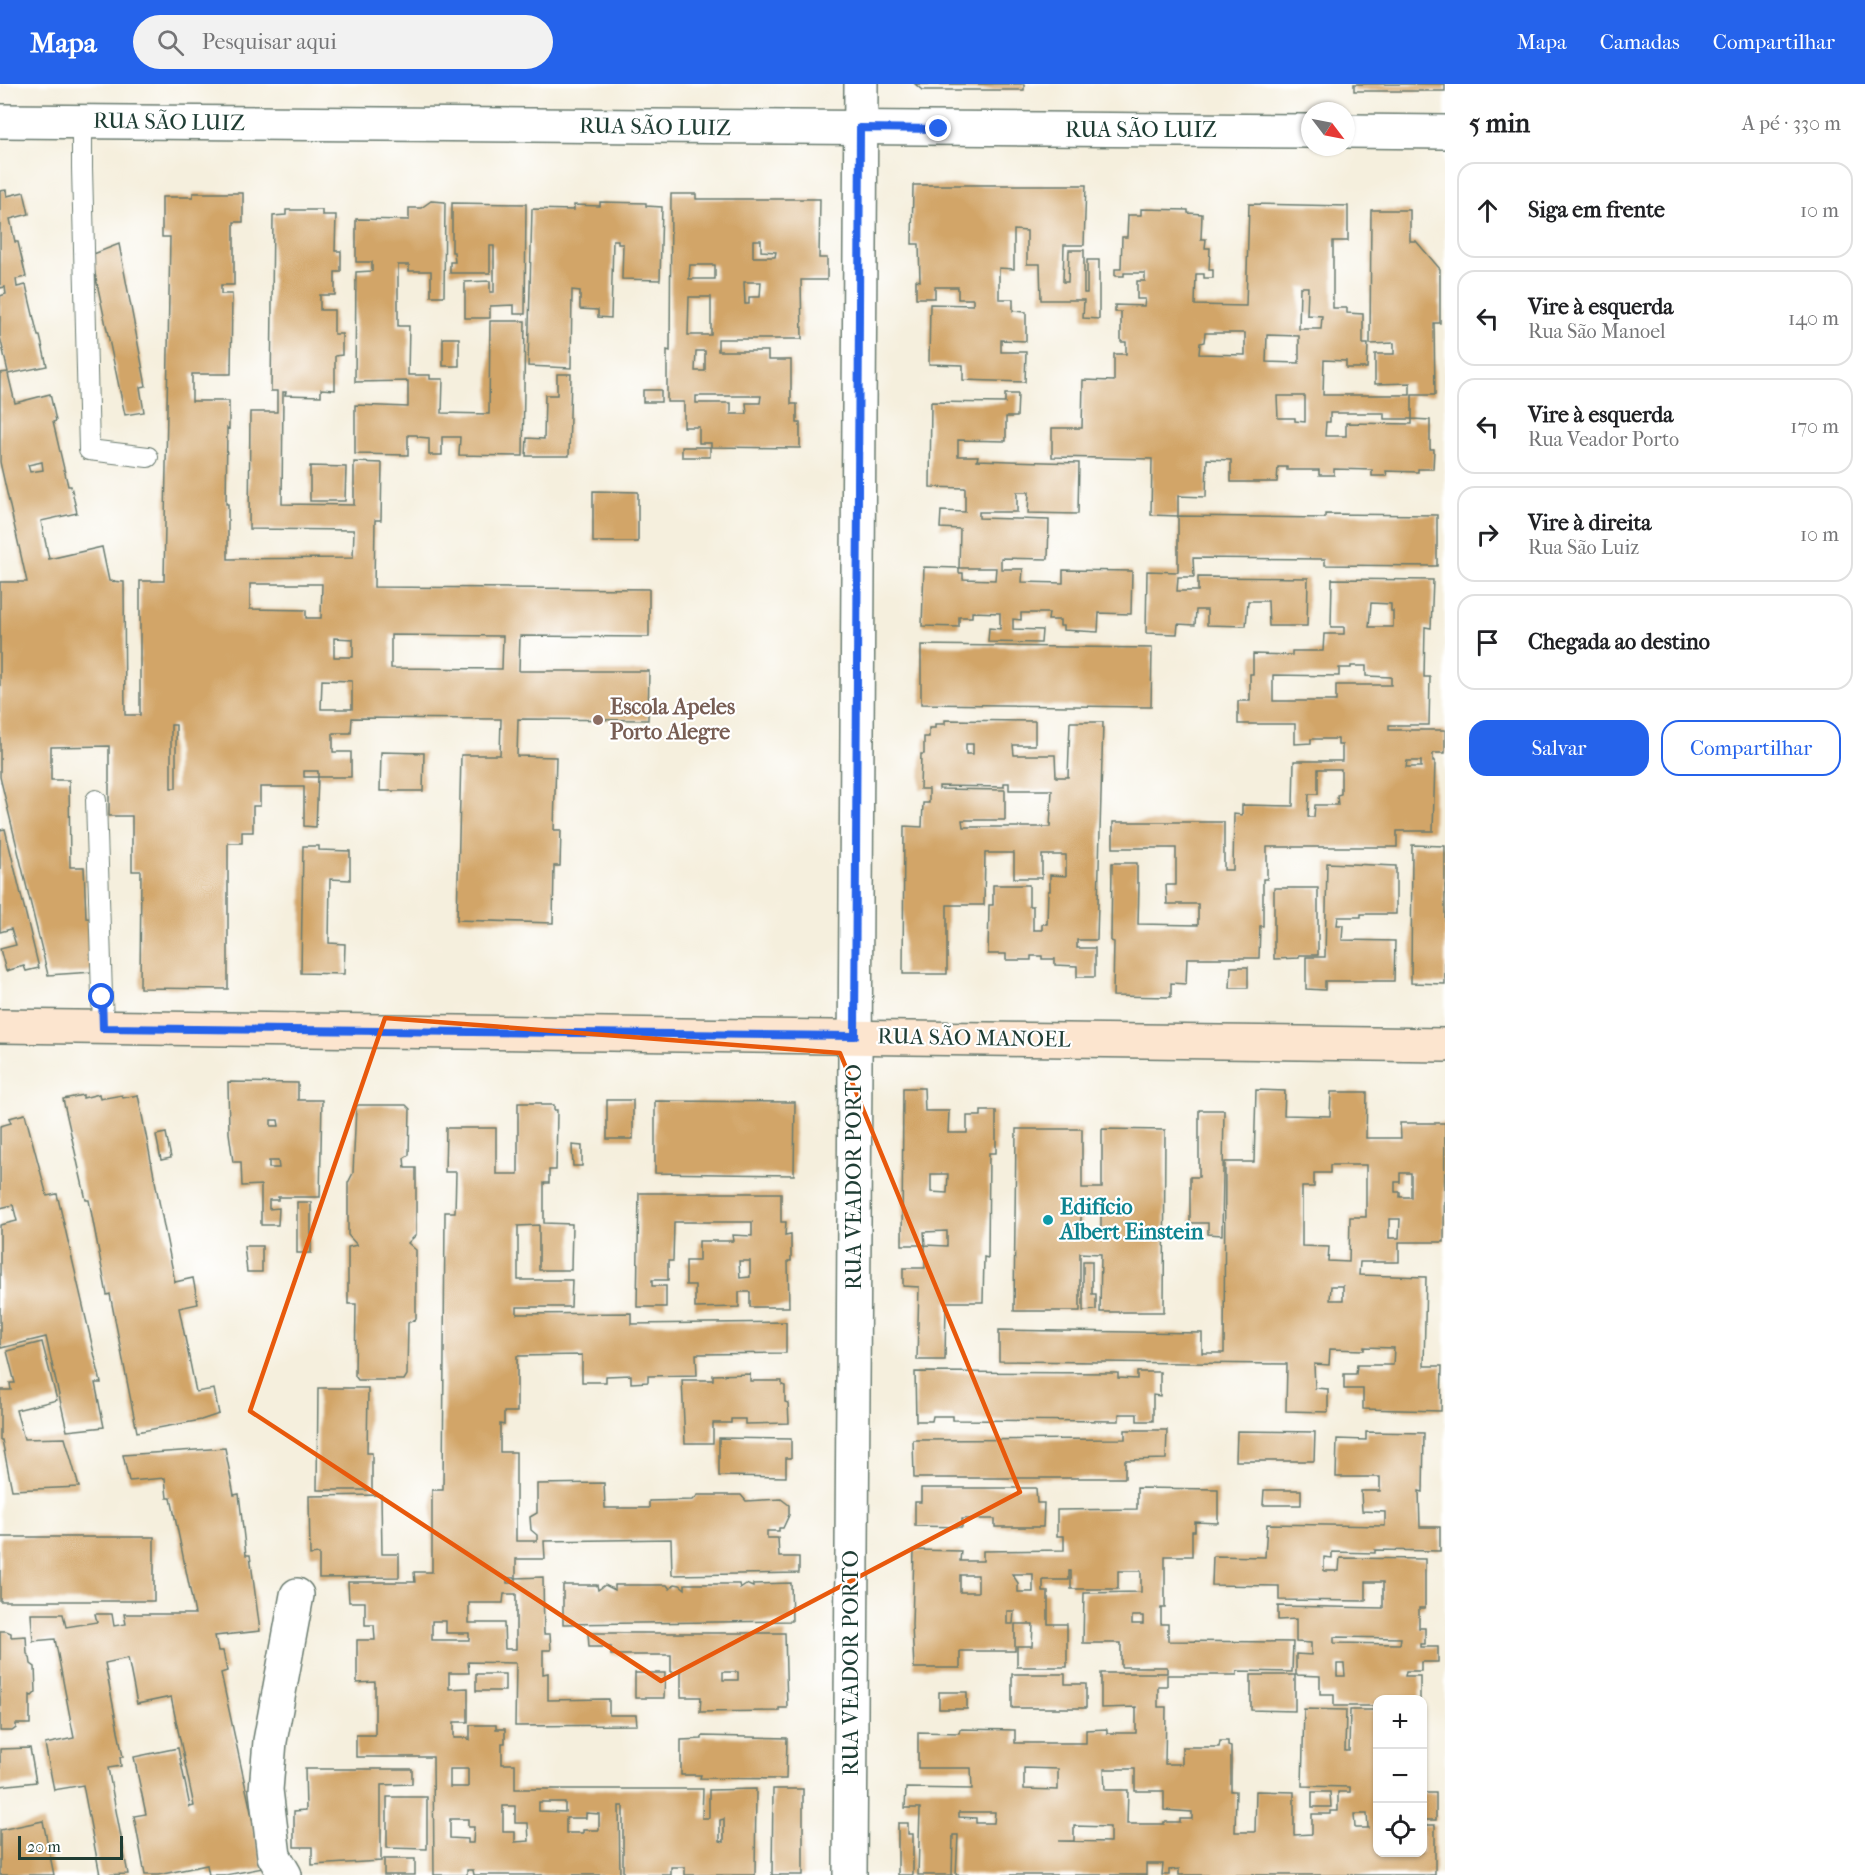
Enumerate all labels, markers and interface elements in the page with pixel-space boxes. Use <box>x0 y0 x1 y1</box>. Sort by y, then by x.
search box <box>133 15 553 69</box>
text: Mapa <box>30 26 97 59</box>
icon: search <box>154 26 187 59</box>
text: Pesquisar aqui <box>202 29 337 55</box>
text: Mapa <box>1517 30 1567 54</box>
text: Camadas <box>1600 30 1680 54</box>
text: Compartilhar <box>1713 30 1835 54</box>
north arrow <box>1301 102 1355 156</box>
street label: RUA SÃO LUIZ <box>93 107 245 136</box>
text: 5 min <box>1469 108 1530 139</box>
street label: RUA SÃO LUIZ <box>579 112 731 141</box>
text: A pé · 330 m <box>1742 112 1841 135</box>
route end <box>925 115 951 141</box>
street label: RUA SÃO LUIZ <box>1065 116 1217 143</box>
icon: ahead <box>1471 194 1504 227</box>
text: Siga em frente <box>1528 197 1665 223</box>
text: 10 m <box>1800 199 1839 222</box>
text: Vire à esquerda <box>1528 294 1673 320</box>
icon: left <box>1471 302 1504 335</box>
text: 140 m <box>1788 307 1839 330</box>
text: Rua São Manoel <box>1528 320 1666 343</box>
text: Vire à esquerda <box>1528 402 1673 428</box>
icon: left <box>1471 410 1504 443</box>
text: 170 m <box>1790 415 1839 438</box>
text: Rua Veador Porto <box>1528 428 1679 451</box>
text: Vire à direita <box>1528 510 1651 536</box>
icon: right <box>1471 518 1504 551</box>
text: 10 m <box>1800 523 1839 546</box>
text: Rua São Luiz <box>1528 536 1639 559</box>
icon: arrive <box>1471 626 1504 659</box>
text: Chegada ao destino <box>1528 629 1710 655</box>
place label: Escola Apeles Porto Alegre <box>610 694 735 745</box>
marker: Escola Apeles Porto Alegre <box>591 713 605 727</box>
button: Salvar <box>1469 720 1649 776</box>
button: Compartilhar <box>1661 720 1841 776</box>
route start <box>88 983 114 1009</box>
street label: RUA SÃO MANOEL <box>877 1022 1072 1053</box>
street label: RUA VEADOR PORTO <box>841 1064 867 1290</box>
place label: Edifício Albert Einstein <box>1058 1194 1204 1245</box>
marker: Edifício Albert Einstein <box>1041 1213 1055 1227</box>
street label: RUA VEADOR PORTO <box>838 1550 864 1776</box>
map controls <box>1373 1695 1427 1857</box>
button: + <box>1373 1695 1427 1749</box>
button: − <box>1373 1749 1427 1803</box>
button: locate <box>1373 1803 1427 1857</box>
scale bar <box>18 1833 123 1860</box>
text: 20 m <box>27 1837 61 1856</box>

